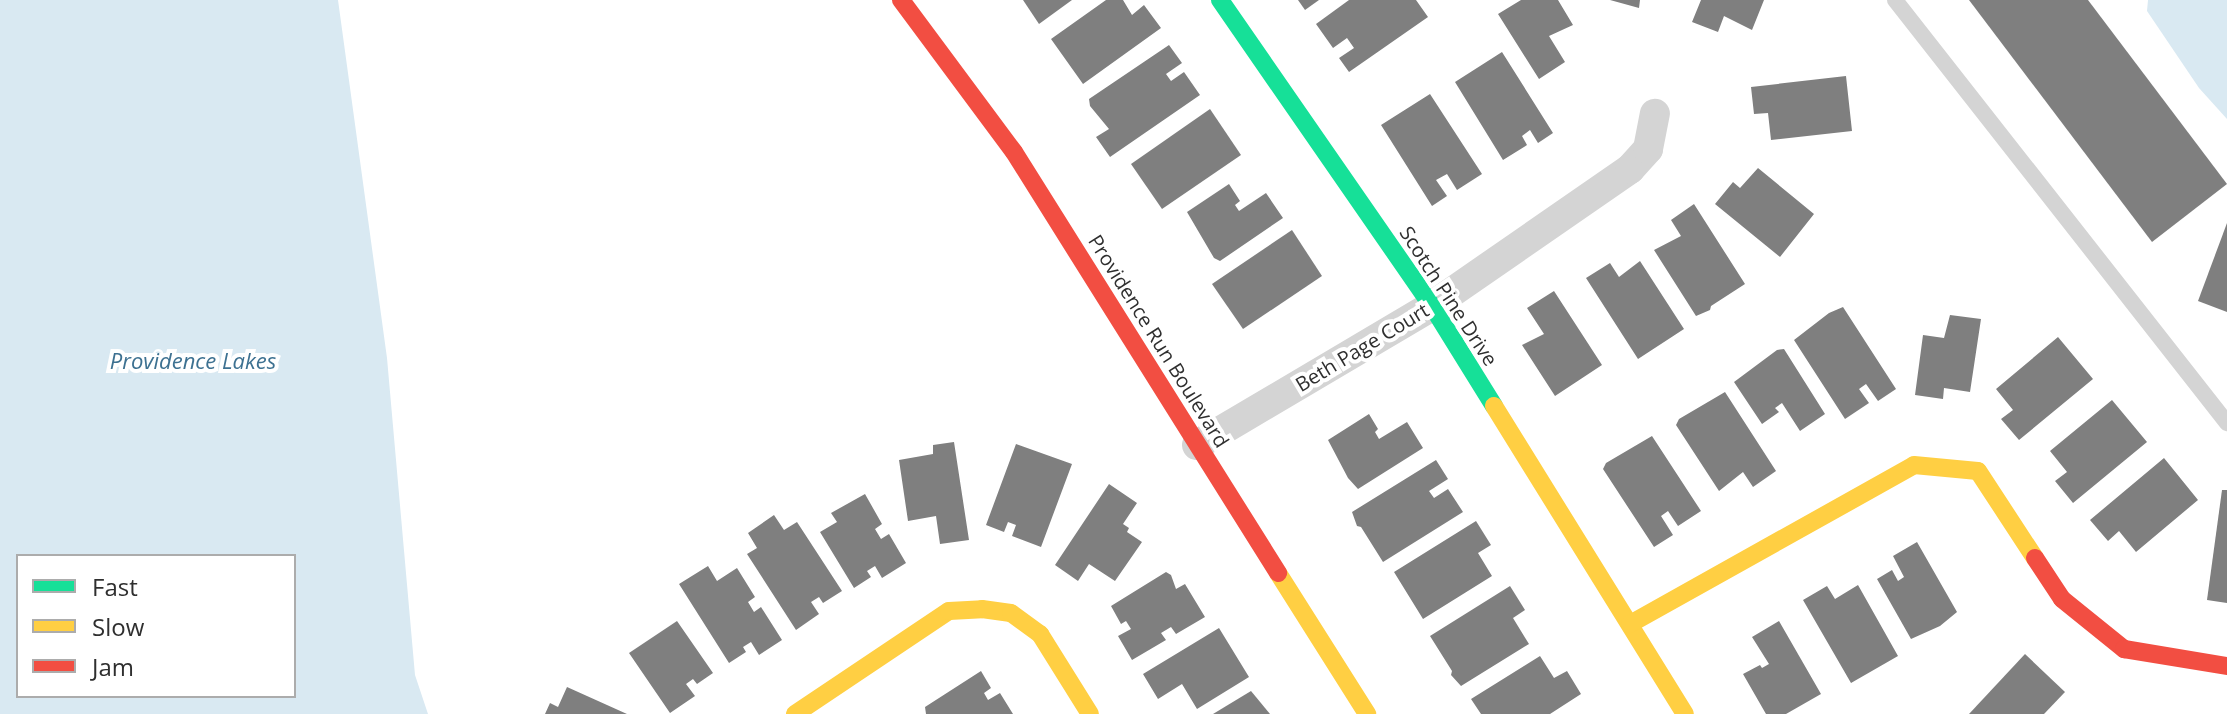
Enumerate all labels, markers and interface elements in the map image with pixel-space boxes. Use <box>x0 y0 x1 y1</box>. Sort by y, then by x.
street label: Scotch Pine Drive <box>1395 222 1503 370</box>
street label: Providence Run Boulevard <box>1084 230 1234 452</box>
street label: Beth Page Court <box>1291 298 1433 396</box>
water label: Providence Lakes <box>110 348 276 374</box>
legend <box>16 554 296 698</box>
text: Fast <box>92 570 138 603</box>
text: Slow <box>92 610 144 643</box>
text: Jam <box>92 650 134 683</box>

